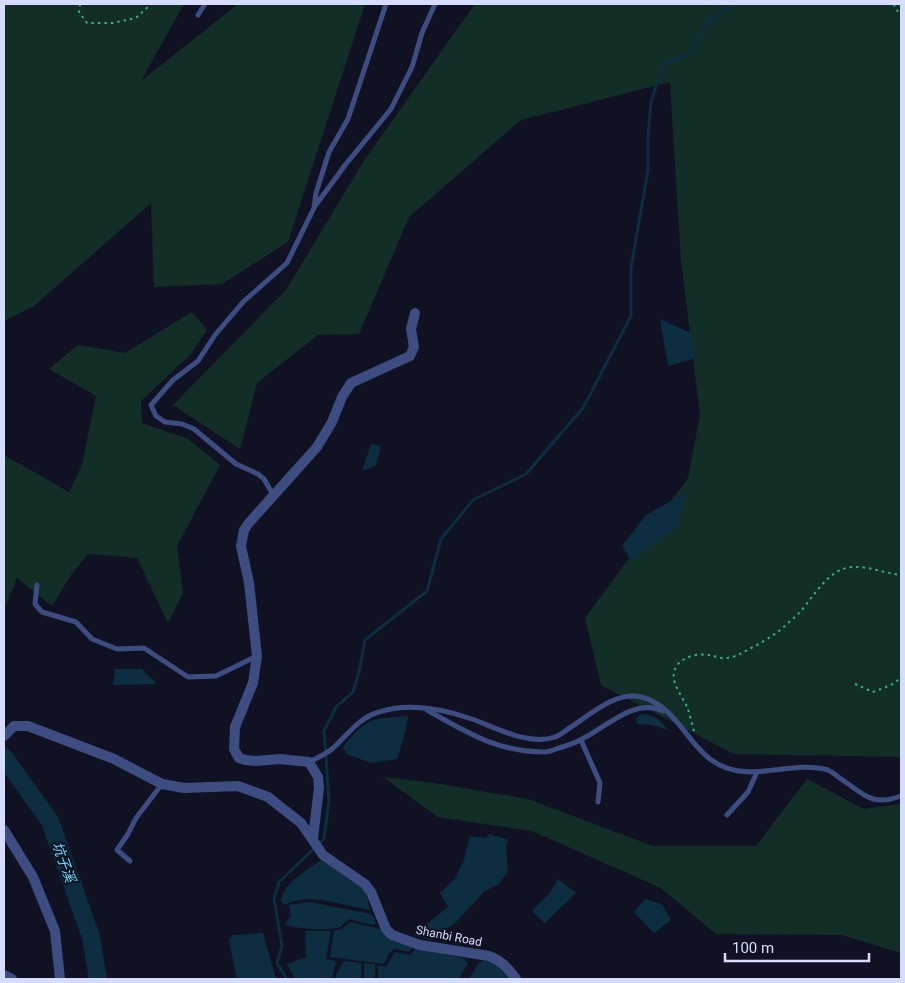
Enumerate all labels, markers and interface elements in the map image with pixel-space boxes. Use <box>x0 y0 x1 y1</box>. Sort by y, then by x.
water label: 坑子溪 <box>49 840 79 886</box>
street label: Shanbi Road <box>415 923 483 949</box>
scale bar <box>725 930 869 962</box>
text: 100 m <box>732 939 774 957</box>

